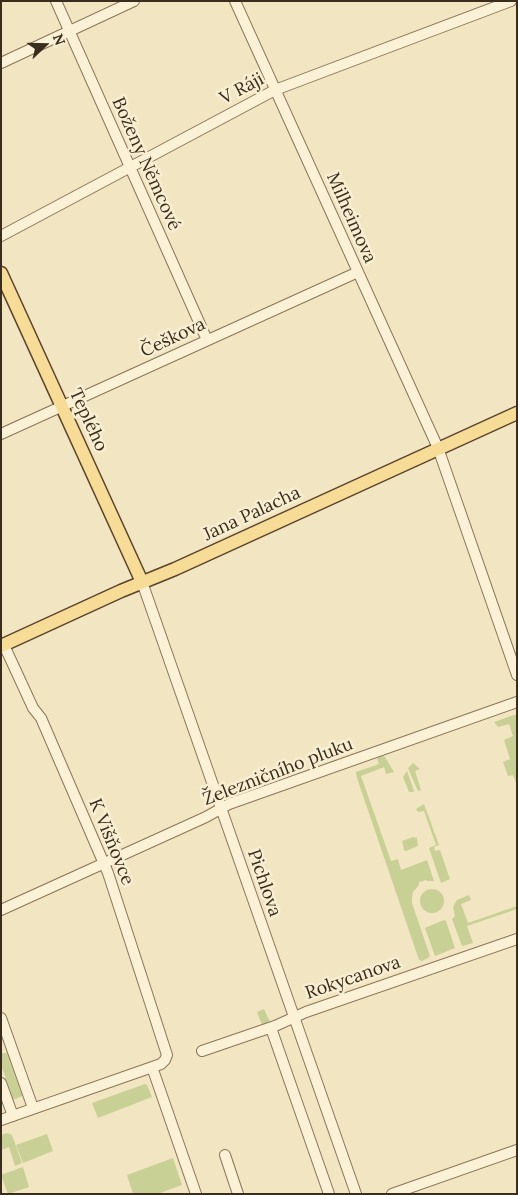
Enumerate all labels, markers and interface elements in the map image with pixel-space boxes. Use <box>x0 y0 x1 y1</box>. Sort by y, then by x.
north arrow <box>20 20 70 70</box>
text: N <box>49 31 69 48</box>
street label: V Ráji <box>216 68 268 110</box>
street label: Boženy Němcové <box>107 94 185 234</box>
street label: Milheimova <box>321 169 381 267</box>
street label: Češkova <box>137 314 209 362</box>
street label: Teplého <box>64 385 112 455</box>
street label: Jana Palacha <box>200 482 304 546</box>
street label: Železničního pluku <box>200 733 356 811</box>
street label: K Višňovce <box>84 796 138 888</box>
street label: Pichlova <box>242 846 286 920</box>
street label: Rokycanova <box>303 952 403 1004</box>

